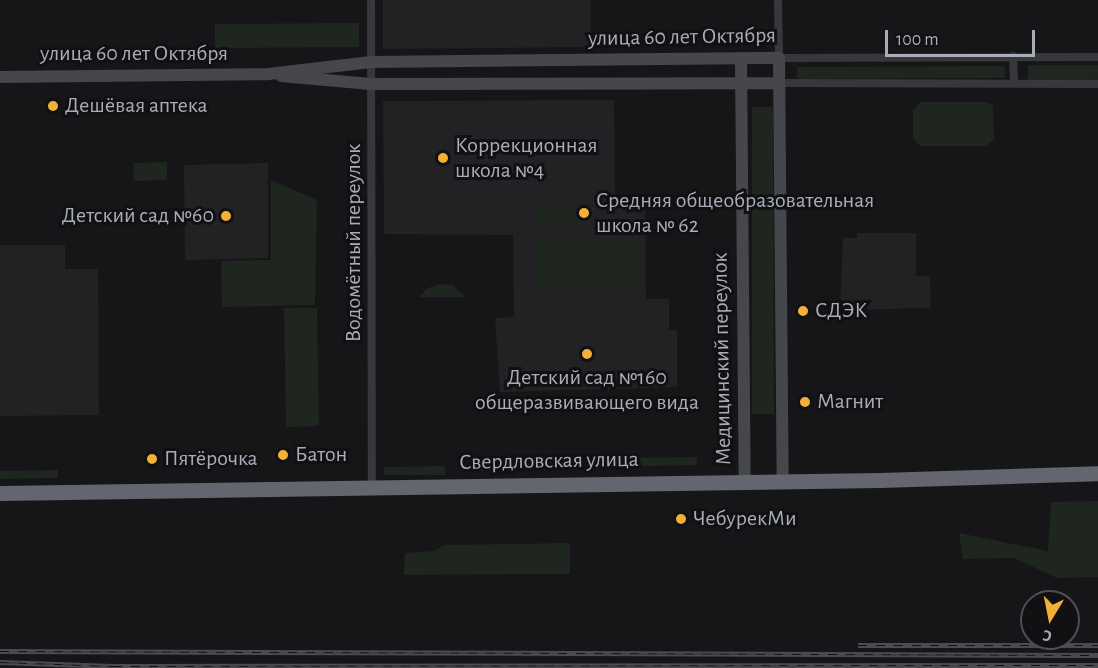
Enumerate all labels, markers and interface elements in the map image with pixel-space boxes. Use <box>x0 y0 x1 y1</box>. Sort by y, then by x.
scale bar <box>888 18 1038 56</box>
street label: улица 60 лет Октября <box>588 22 776 52</box>
text: 100 m <box>896 31 939 49</box>
street label: улица 60 лет Октября <box>40 41 228 67</box>
place label: Дешёвая аптека <box>65 93 207 119</box>
marker: Дешёвая аптека <box>46 99 60 113</box>
place label: Коррекционная школа №4 <box>455 132 598 184</box>
street label: Водомётный переулок <box>341 144 367 342</box>
marker: Коррекционная школа №4 <box>436 151 450 165</box>
place label: Средняя общеобразовательная школа № 62 <box>596 187 874 238</box>
place label: Детский сад №60 <box>62 203 214 229</box>
marker: Средняя общеобразовательная школа № 62 <box>577 206 591 220</box>
marker: Детский сад №60 <box>219 209 233 223</box>
street label: Медицинский переулок <box>707 252 737 466</box>
place label: СДЭК <box>815 298 867 324</box>
marker: СДЭК <box>796 304 810 318</box>
marker: Детский сад №160 общеразвивающего вида <box>580 347 594 361</box>
place label: Детский сад №160 общеразвивающего вида <box>475 364 699 416</box>
place label: Магнит <box>817 389 883 415</box>
marker: Магнит <box>798 395 812 409</box>
place label: Батон <box>295 442 347 468</box>
place label: Пятёрочка <box>164 446 258 472</box>
street label: Свердловская улица <box>459 446 639 476</box>
marker: Батон <box>276 448 290 462</box>
marker: Пятёрочка <box>145 452 159 466</box>
place label: ЧебурекМи <box>693 506 797 532</box>
marker: ЧебурекМи <box>674 512 688 526</box>
north arrow <box>1020 590 1080 650</box>
text: С <box>1041 627 1053 644</box>

